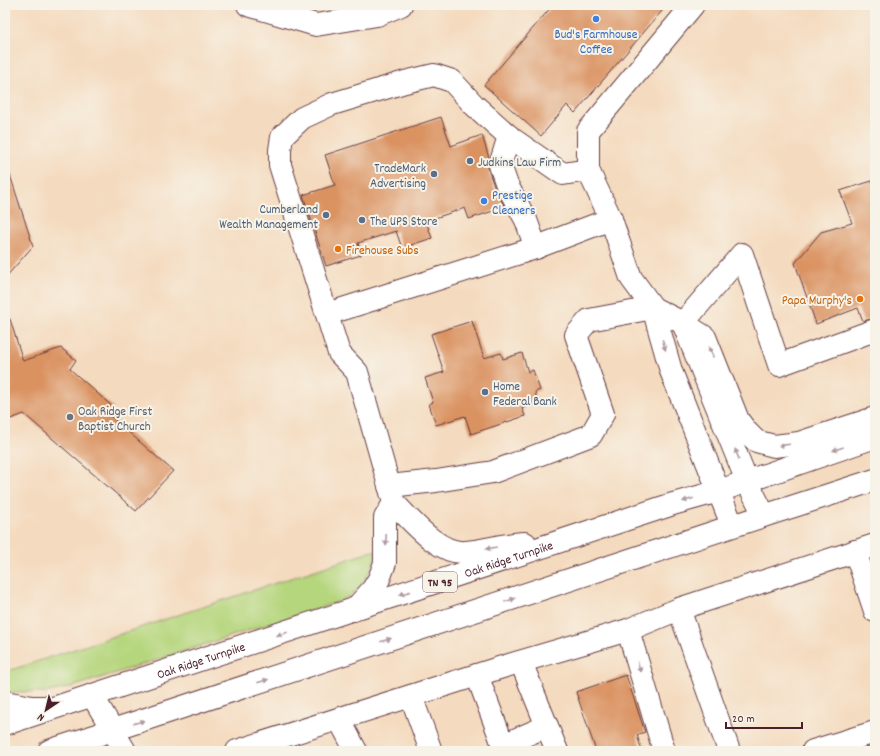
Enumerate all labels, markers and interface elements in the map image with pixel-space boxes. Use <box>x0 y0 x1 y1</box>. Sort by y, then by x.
marker: Bud's Farmhouse Coffee <box>591 14 601 24</box>
place label: Bud's Farmhouse Coffee <box>554 26 638 60</box>
place label: Judkins Law Firm <box>478 154 561 173</box>
marker: Judkins Law Firm <box>465 156 475 166</box>
place label: TradeMark Advertising <box>370 160 426 194</box>
marker: TradeMark Advertising <box>429 169 439 179</box>
place label: Prestige Cleaners <box>492 187 535 221</box>
marker: Prestige Cleaners <box>479 196 489 206</box>
place label: Cumberland Wealth Management <box>219 201 318 235</box>
marker: Cumberland Wealth Management <box>321 210 331 220</box>
place label: The UPS Store <box>370 213 438 232</box>
marker: The UPS Store <box>357 215 367 225</box>
place label: Firehouse Subs <box>346 242 419 261</box>
marker: Firehouse Subs <box>333 244 343 254</box>
place label: Papa Murphy's <box>782 292 852 311</box>
marker: Papa Murphy's <box>855 294 865 304</box>
one-way arrow <box>661 339 667 351</box>
one-way arrow <box>708 346 714 357</box>
place label: Home Federal Bank <box>493 378 557 412</box>
marker: Home Federal Bank <box>480 387 490 397</box>
place label: Oak Ridge First Baptist Church <box>78 403 153 437</box>
marker: Oak Ridge First Baptist Church <box>65 412 75 422</box>
one-way arrow <box>778 442 790 448</box>
one-way arrow <box>832 447 844 453</box>
one-way arrow <box>734 448 740 460</box>
one-way arrow <box>682 497 694 503</box>
one-way arrow <box>382 534 389 546</box>
street label: Oak Ridge Turnpike <box>462 537 556 584</box>
one-way arrow <box>485 545 497 551</box>
road number: TN 95 <box>423 572 457 592</box>
one-way arrow <box>399 590 411 596</box>
one-way arrow <box>504 596 516 602</box>
one-way arrow <box>275 631 287 637</box>
one-way arrow <box>381 637 393 643</box>
street label: Oak Ridge Turnpike <box>155 638 249 685</box>
one-way arrow <box>636 662 642 674</box>
one-way arrow <box>257 678 269 684</box>
north arrow <box>26 690 66 730</box>
scale bar <box>726 704 802 730</box>
text: N <box>34 708 48 725</box>
text: 20 m <box>732 711 755 728</box>
one-way arrow <box>134 718 146 724</box>

